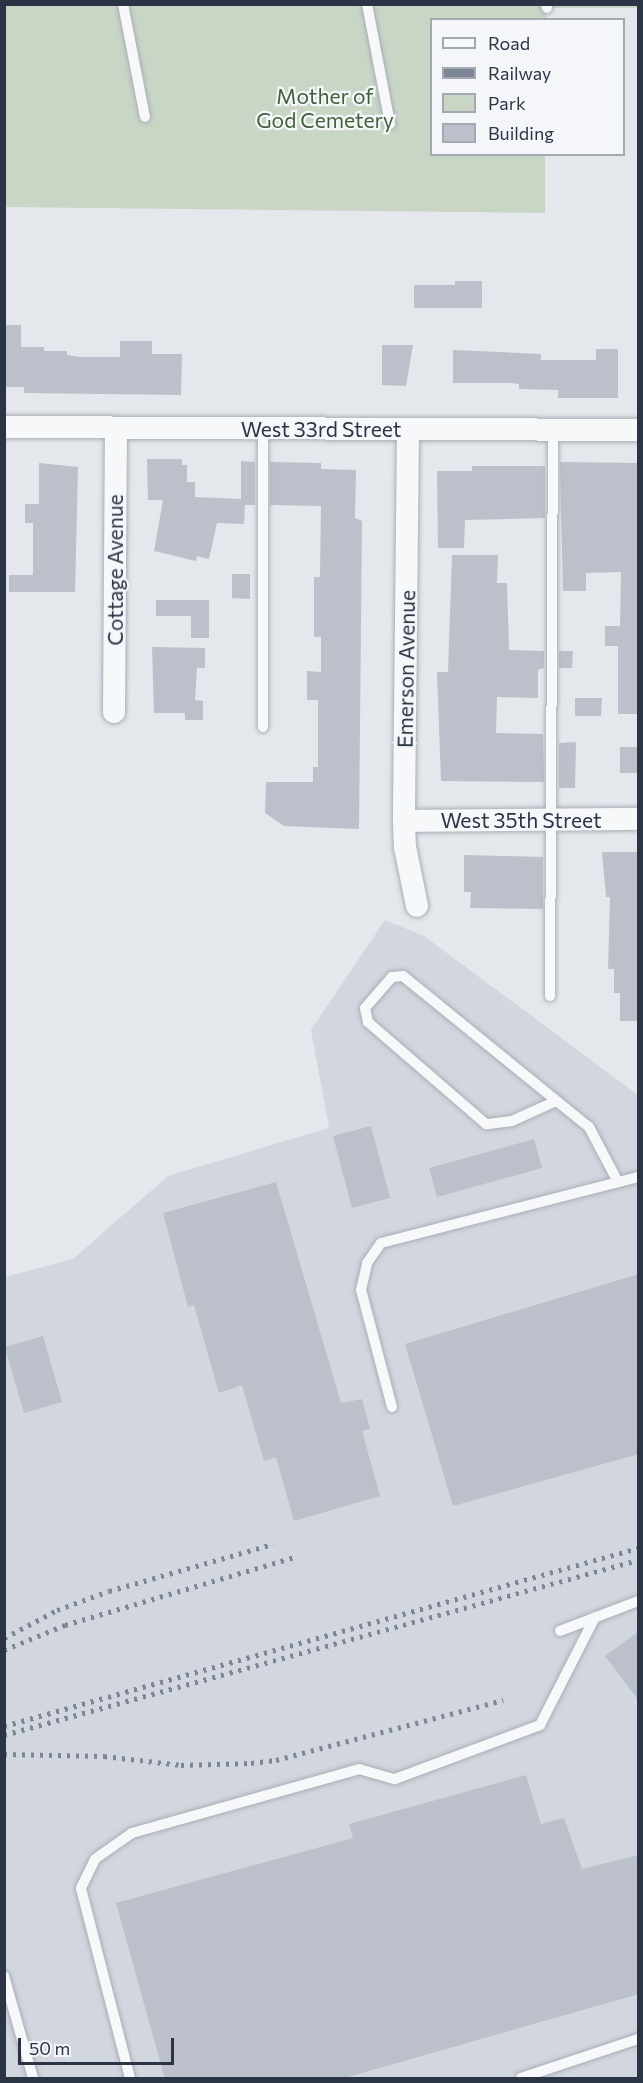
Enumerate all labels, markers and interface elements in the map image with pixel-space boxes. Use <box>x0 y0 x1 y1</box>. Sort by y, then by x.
legend <box>430 18 625 156</box>
text: Road <box>488 32 530 54</box>
text: Railway <box>488 62 551 84</box>
park label: Mother of God Cemetery <box>256 83 394 133</box>
text: Park <box>488 92 526 114</box>
text: Building <box>488 122 554 144</box>
street label: West 33rd Street <box>241 416 401 442</box>
street label: Cottage Avenue <box>102 494 128 646</box>
street label: Emerson Avenue <box>392 590 420 748</box>
street label: West 35th Street <box>440 807 602 833</box>
scale bar <box>21 2026 177 2064</box>
text: 50 m <box>29 2037 70 2059</box>

